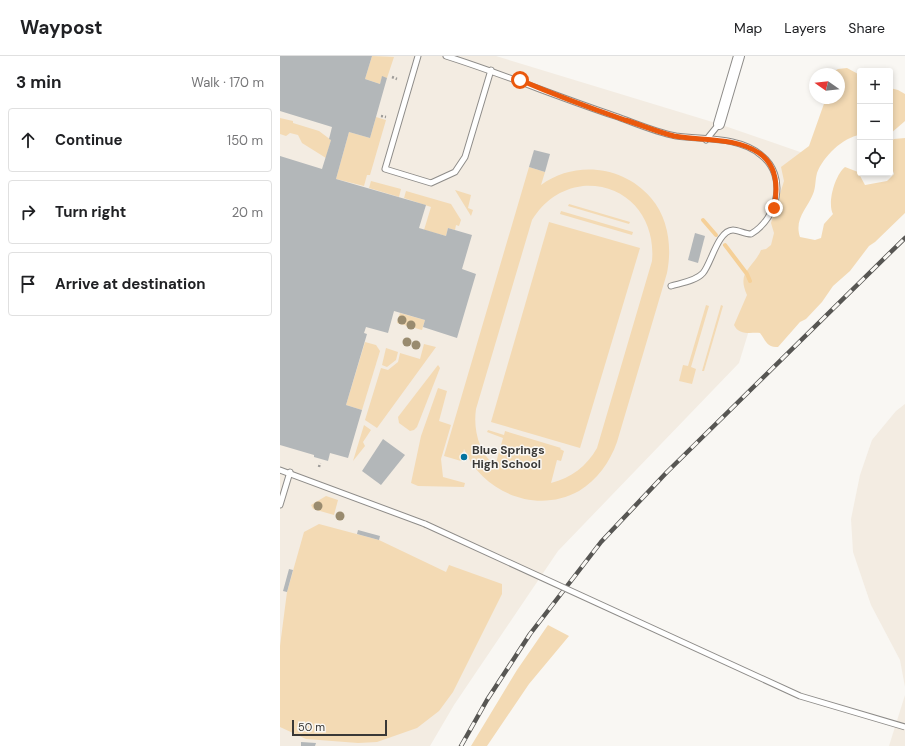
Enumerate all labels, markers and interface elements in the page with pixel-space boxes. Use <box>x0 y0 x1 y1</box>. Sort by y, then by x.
text: Waypost <box>20 15 103 40</box>
text: Map <box>734 19 762 37</box>
text: Layers <box>784 19 826 37</box>
text: Share <box>848 19 885 37</box>
north arrow <box>809 68 845 104</box>
map controls <box>857 68 893 176</box>
button: + <box>857 68 893 104</box>
text: 3 min <box>16 71 61 93</box>
route start <box>511 71 529 89</box>
text: Walk · 170 m <box>191 74 264 91</box>
button: − <box>857 104 893 140</box>
icon: ahead <box>17 129 39 151</box>
text: Continue <box>55 130 123 150</box>
text: 150 m <box>227 132 263 149</box>
button: locate <box>857 140 893 176</box>
route end <box>765 199 783 217</box>
icon: right <box>17 201 39 223</box>
text: Turn right <box>55 202 126 222</box>
text: 20 m <box>232 204 263 221</box>
icon: arrive <box>17 273 39 295</box>
text: Arrive at destination <box>55 274 206 294</box>
place label: Blue Springs High School <box>472 442 545 472</box>
marker: Blue Springs High School <box>459 452 469 462</box>
scale bar <box>292 718 387 737</box>
text: 50 m <box>298 720 325 734</box>

